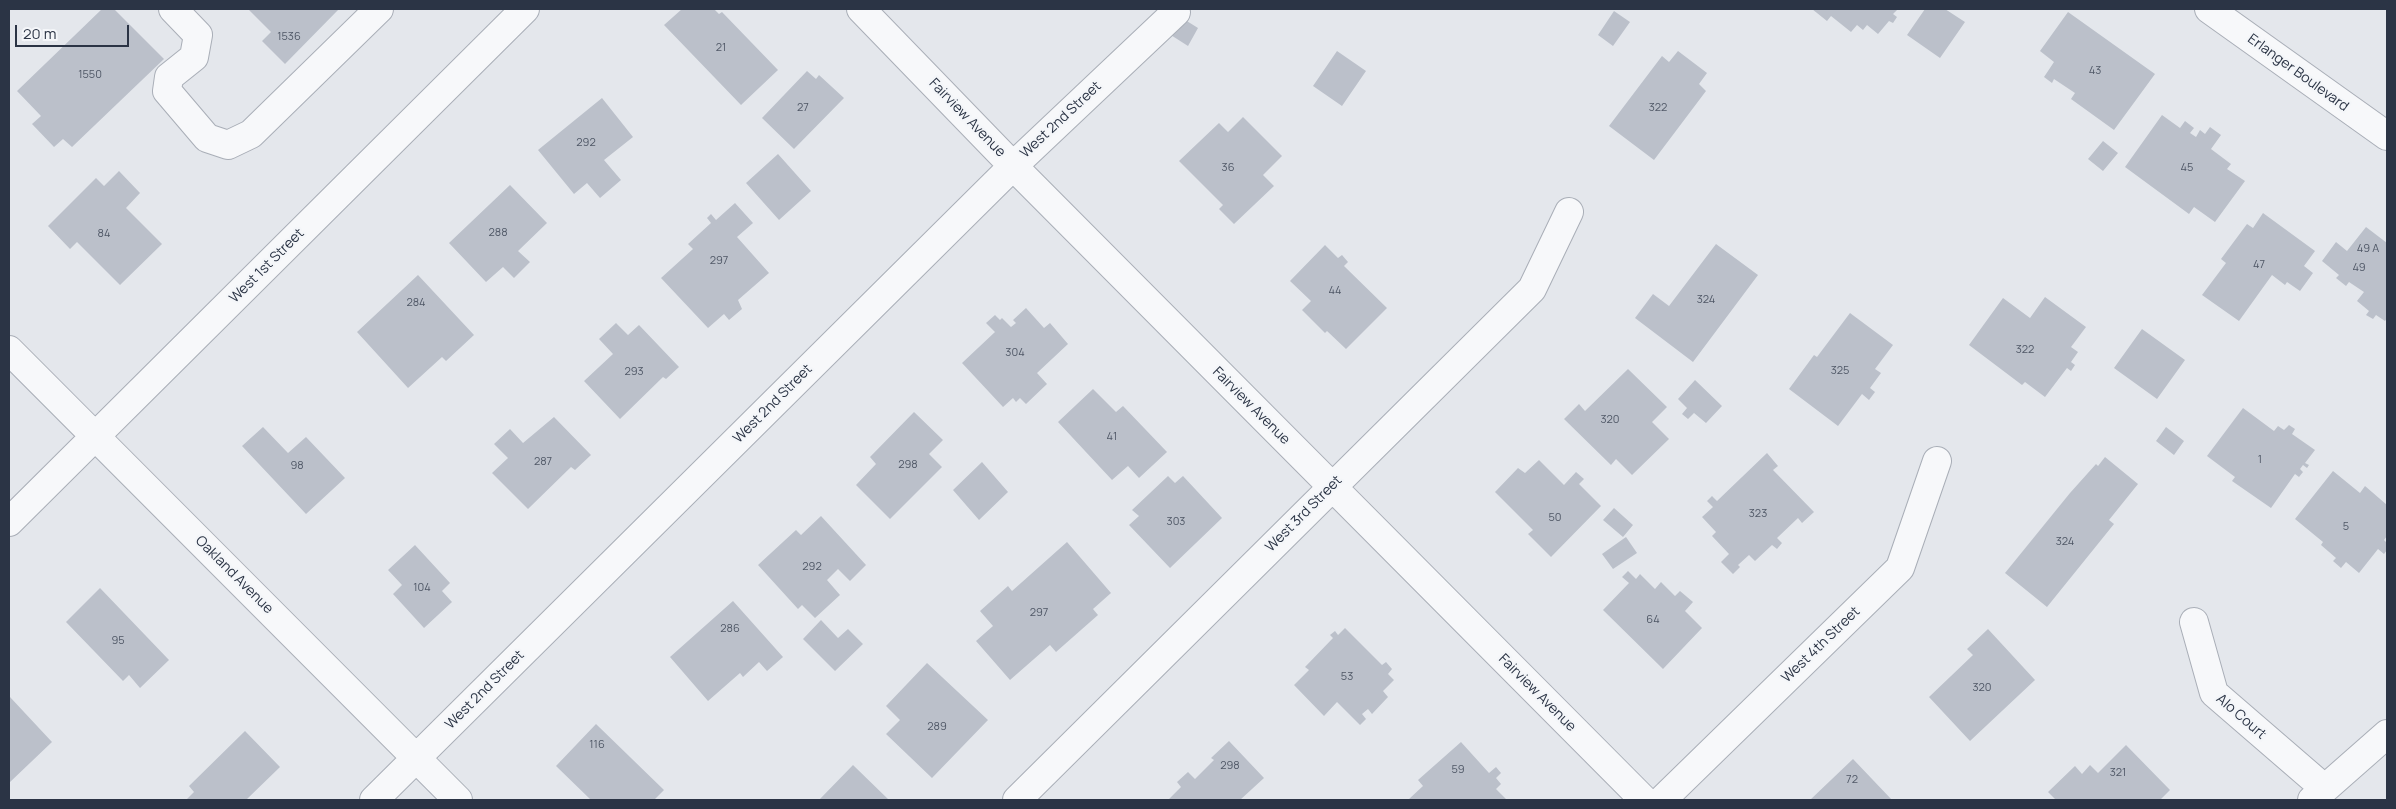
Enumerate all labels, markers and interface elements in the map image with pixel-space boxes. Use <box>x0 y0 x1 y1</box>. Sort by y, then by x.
scale bar <box>18 15 131 47</box>
text: 20 m <box>23 23 56 44</box>
house number: 1536 <box>277 30 301 44</box>
street label: Erlanger Boulevard <box>2244 31 2352 115</box>
house number: 21 <box>716 41 726 55</box>
house number: 43 <box>2089 64 2101 78</box>
house number: 1550 <box>78 68 102 82</box>
street label: Fairview Avenue <box>925 75 1009 161</box>
street label: West 2nd Street <box>1017 78 1105 162</box>
house number: 27 <box>797 101 809 115</box>
house number: 322 <box>1649 101 1667 115</box>
house number: 292 <box>576 136 596 150</box>
house number: 36 <box>1222 161 1234 175</box>
house number: 45 <box>2181 161 2193 175</box>
street label: West 1st Street <box>226 225 308 307</box>
house number: 288 <box>488 226 508 240</box>
house number: 84 <box>98 227 110 241</box>
house number: 49 A <box>2357 242 2379 256</box>
house number: 297 <box>710 254 728 268</box>
house number: 47 <box>2253 258 2265 272</box>
house number: 49 <box>2352 261 2366 275</box>
house number: 44 <box>1328 284 1342 298</box>
house number: 324 <box>1697 293 1715 307</box>
house number: 284 <box>406 296 426 310</box>
house number: 322 <box>2016 343 2034 357</box>
house number: 304 <box>1005 346 1025 360</box>
street label: West 2nd Street <box>730 361 816 447</box>
street label: Fairview Avenue <box>1209 364 1293 448</box>
house number: 325 <box>1831 364 1849 378</box>
house number: 293 <box>624 365 644 379</box>
house number: 320 <box>1600 413 1620 427</box>
house number: 41 <box>1107 430 1117 444</box>
house number: 1 <box>2258 453 2262 467</box>
house number: 287 <box>534 455 552 469</box>
house number: 298 <box>898 458 918 472</box>
house number: 98 <box>290 459 304 473</box>
street label: West 3rd Street <box>1262 472 1346 556</box>
house number: 323 <box>1749 507 1767 521</box>
house number: 50 <box>1548 511 1562 525</box>
house number: 303 <box>1167 515 1185 529</box>
house number: 5 <box>2343 520 2349 534</box>
street label: Oakland Avenue <box>192 533 276 617</box>
house number: 324 <box>2056 535 2074 549</box>
house number: 292 <box>802 560 822 574</box>
house number: 104 <box>413 581 431 595</box>
street label: West 4th Street <box>1778 603 1864 687</box>
house number: 297 <box>1030 606 1048 620</box>
house number: 64 <box>1646 613 1660 627</box>
house number: 286 <box>720 622 740 636</box>
house number: 95 <box>111 634 125 648</box>
street label: West 2nd Street <box>442 647 528 733</box>
street label: Fairview Avenue <box>1495 651 1579 735</box>
house number: 53 <box>1341 670 1353 684</box>
house number: 320 <box>1972 681 1992 695</box>
street label: Alo Court <box>2213 691 2269 743</box>
house number: 289 <box>927 720 947 734</box>
house number: 116 <box>589 738 605 752</box>
house number: 298 <box>1220 759 1240 773</box>
house number: 59 <box>1451 763 1465 777</box>
house number: 321 <box>2110 766 2126 780</box>
house number: 72 <box>1846 773 1858 787</box>

